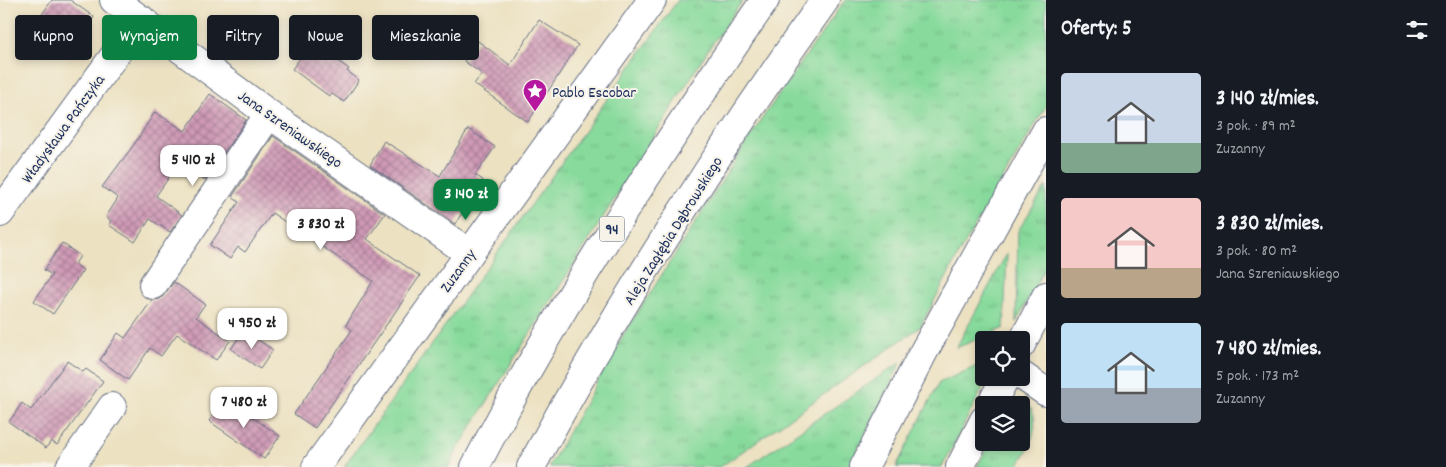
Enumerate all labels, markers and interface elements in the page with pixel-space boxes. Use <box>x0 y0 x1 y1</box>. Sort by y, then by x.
chip: Kupno <box>15 15 92 60</box>
chip: Wynajem <box>102 15 197 60</box>
chip: Filtry <box>207 15 279 60</box>
chip: Nowe <box>289 15 362 60</box>
chip: Mieszkanie <box>372 15 479 60</box>
text: Oferty: 5 <box>1061 15 1132 45</box>
icon: filters <box>1403 16 1431 44</box>
street label: Władysława Pańczyka <box>17 70 112 189</box>
place icon: Pablo Escobar <box>522 78 548 112</box>
place label: Pablo Escobar <box>552 82 636 105</box>
street label: Jana Szreniawskiego <box>232 85 347 175</box>
text: 3 140 zł/mies. <box>1216 85 1319 115</box>
icon: home <box>1101 93 1161 153</box>
text: 3 pok. · 89 m² <box>1216 115 1296 138</box>
text: Zuzanny <box>1216 138 1265 161</box>
pin: 5 410 zł <box>141 144 245 187</box>
text: 5 410 zł <box>171 149 215 172</box>
street label: Aleja Zagłębia Dąbrowskiego <box>619 152 729 310</box>
pin: 3 140 zł <box>414 178 518 221</box>
text: 3 140 zł <box>444 183 488 206</box>
pin: 3 830 zł <box>269 208 373 251</box>
text: 3 830 zł/mies. <box>1216 210 1323 240</box>
text: 3 830 zł <box>298 213 344 236</box>
road number: 94 <box>600 216 624 242</box>
icon: home <box>1101 218 1161 278</box>
text: 3 pok. · 80 m² <box>1216 240 1297 263</box>
street label: Zuzanny <box>435 245 483 298</box>
text: Jana Szreniawskiego <box>1216 263 1340 286</box>
pin: 4 950 zł <box>200 308 304 350</box>
text: 4 950 zł <box>228 312 276 335</box>
map controls <box>975 331 1030 451</box>
button: locate <box>975 331 1030 386</box>
text: 7 480 zł/mies. <box>1216 335 1321 365</box>
icon: home <box>1101 343 1161 403</box>
text: 5 pok. · 173 m² <box>1216 365 1299 388</box>
pin: 7 480 zł <box>192 386 296 429</box>
text: Zuzanny <box>1216 388 1265 411</box>
text: 7 480 zł <box>221 391 267 414</box>
button: layers <box>975 396 1030 451</box>

